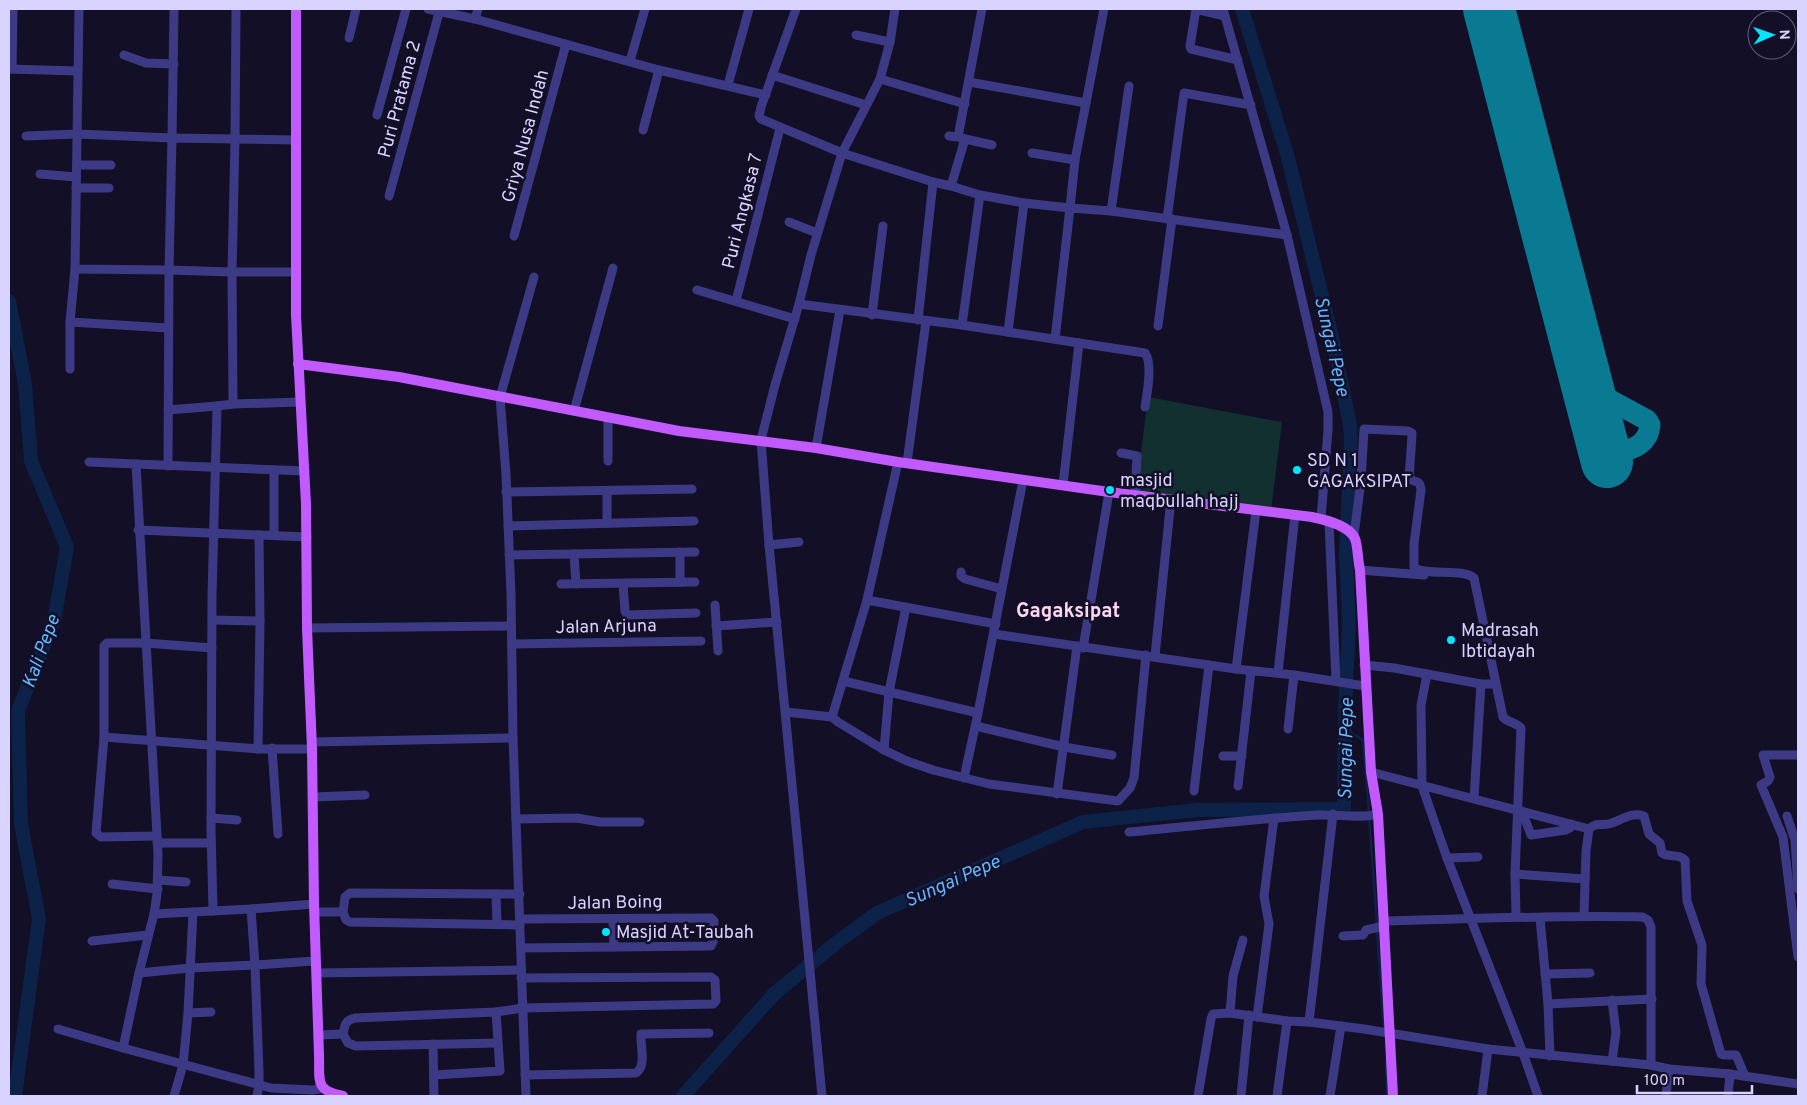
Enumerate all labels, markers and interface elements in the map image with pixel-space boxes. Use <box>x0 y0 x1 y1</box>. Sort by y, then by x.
north arrow <box>1747 10 1797 60</box>
text: N <box>1775 29 1792 40</box>
street label: Puri Pratama 2 <box>374 38 427 161</box>
street label: Griya Nusa Indah <box>498 67 555 205</box>
street label: Puri Angkasa 7 <box>718 151 769 272</box>
water label: Sungai Pepe <box>1308 294 1354 399</box>
place label: SD N 1 GAGAKSIPAT <box>1307 450 1412 494</box>
marker: SD N 1 GAGAKSIPAT <box>1291 464 1303 476</box>
place label: masjid maqbullah hajj <box>1120 470 1238 514</box>
marker: masjid maqbullah hajj <box>1104 484 1116 496</box>
district label: Gagaksipat <box>1016 599 1120 625</box>
water label: Kali Pepe <box>18 612 66 692</box>
street label: Jalan Arjuna <box>555 615 657 640</box>
place label: Madrasah Ibtidayah <box>1461 620 1539 664</box>
marker: Madrasah Ibtidayah <box>1445 634 1457 646</box>
water label: Sungai Pepe <box>1334 698 1360 800</box>
water label: Sungai Pepe <box>901 850 1004 914</box>
street label: Jalan Boing <box>567 891 663 916</box>
place label: Masjid At-Taubah <box>616 922 754 945</box>
marker: Masjid At-Taubah <box>600 926 612 938</box>
scale bar <box>1637 1062 1752 1094</box>
text: 100 m <box>1644 1072 1685 1091</box>

